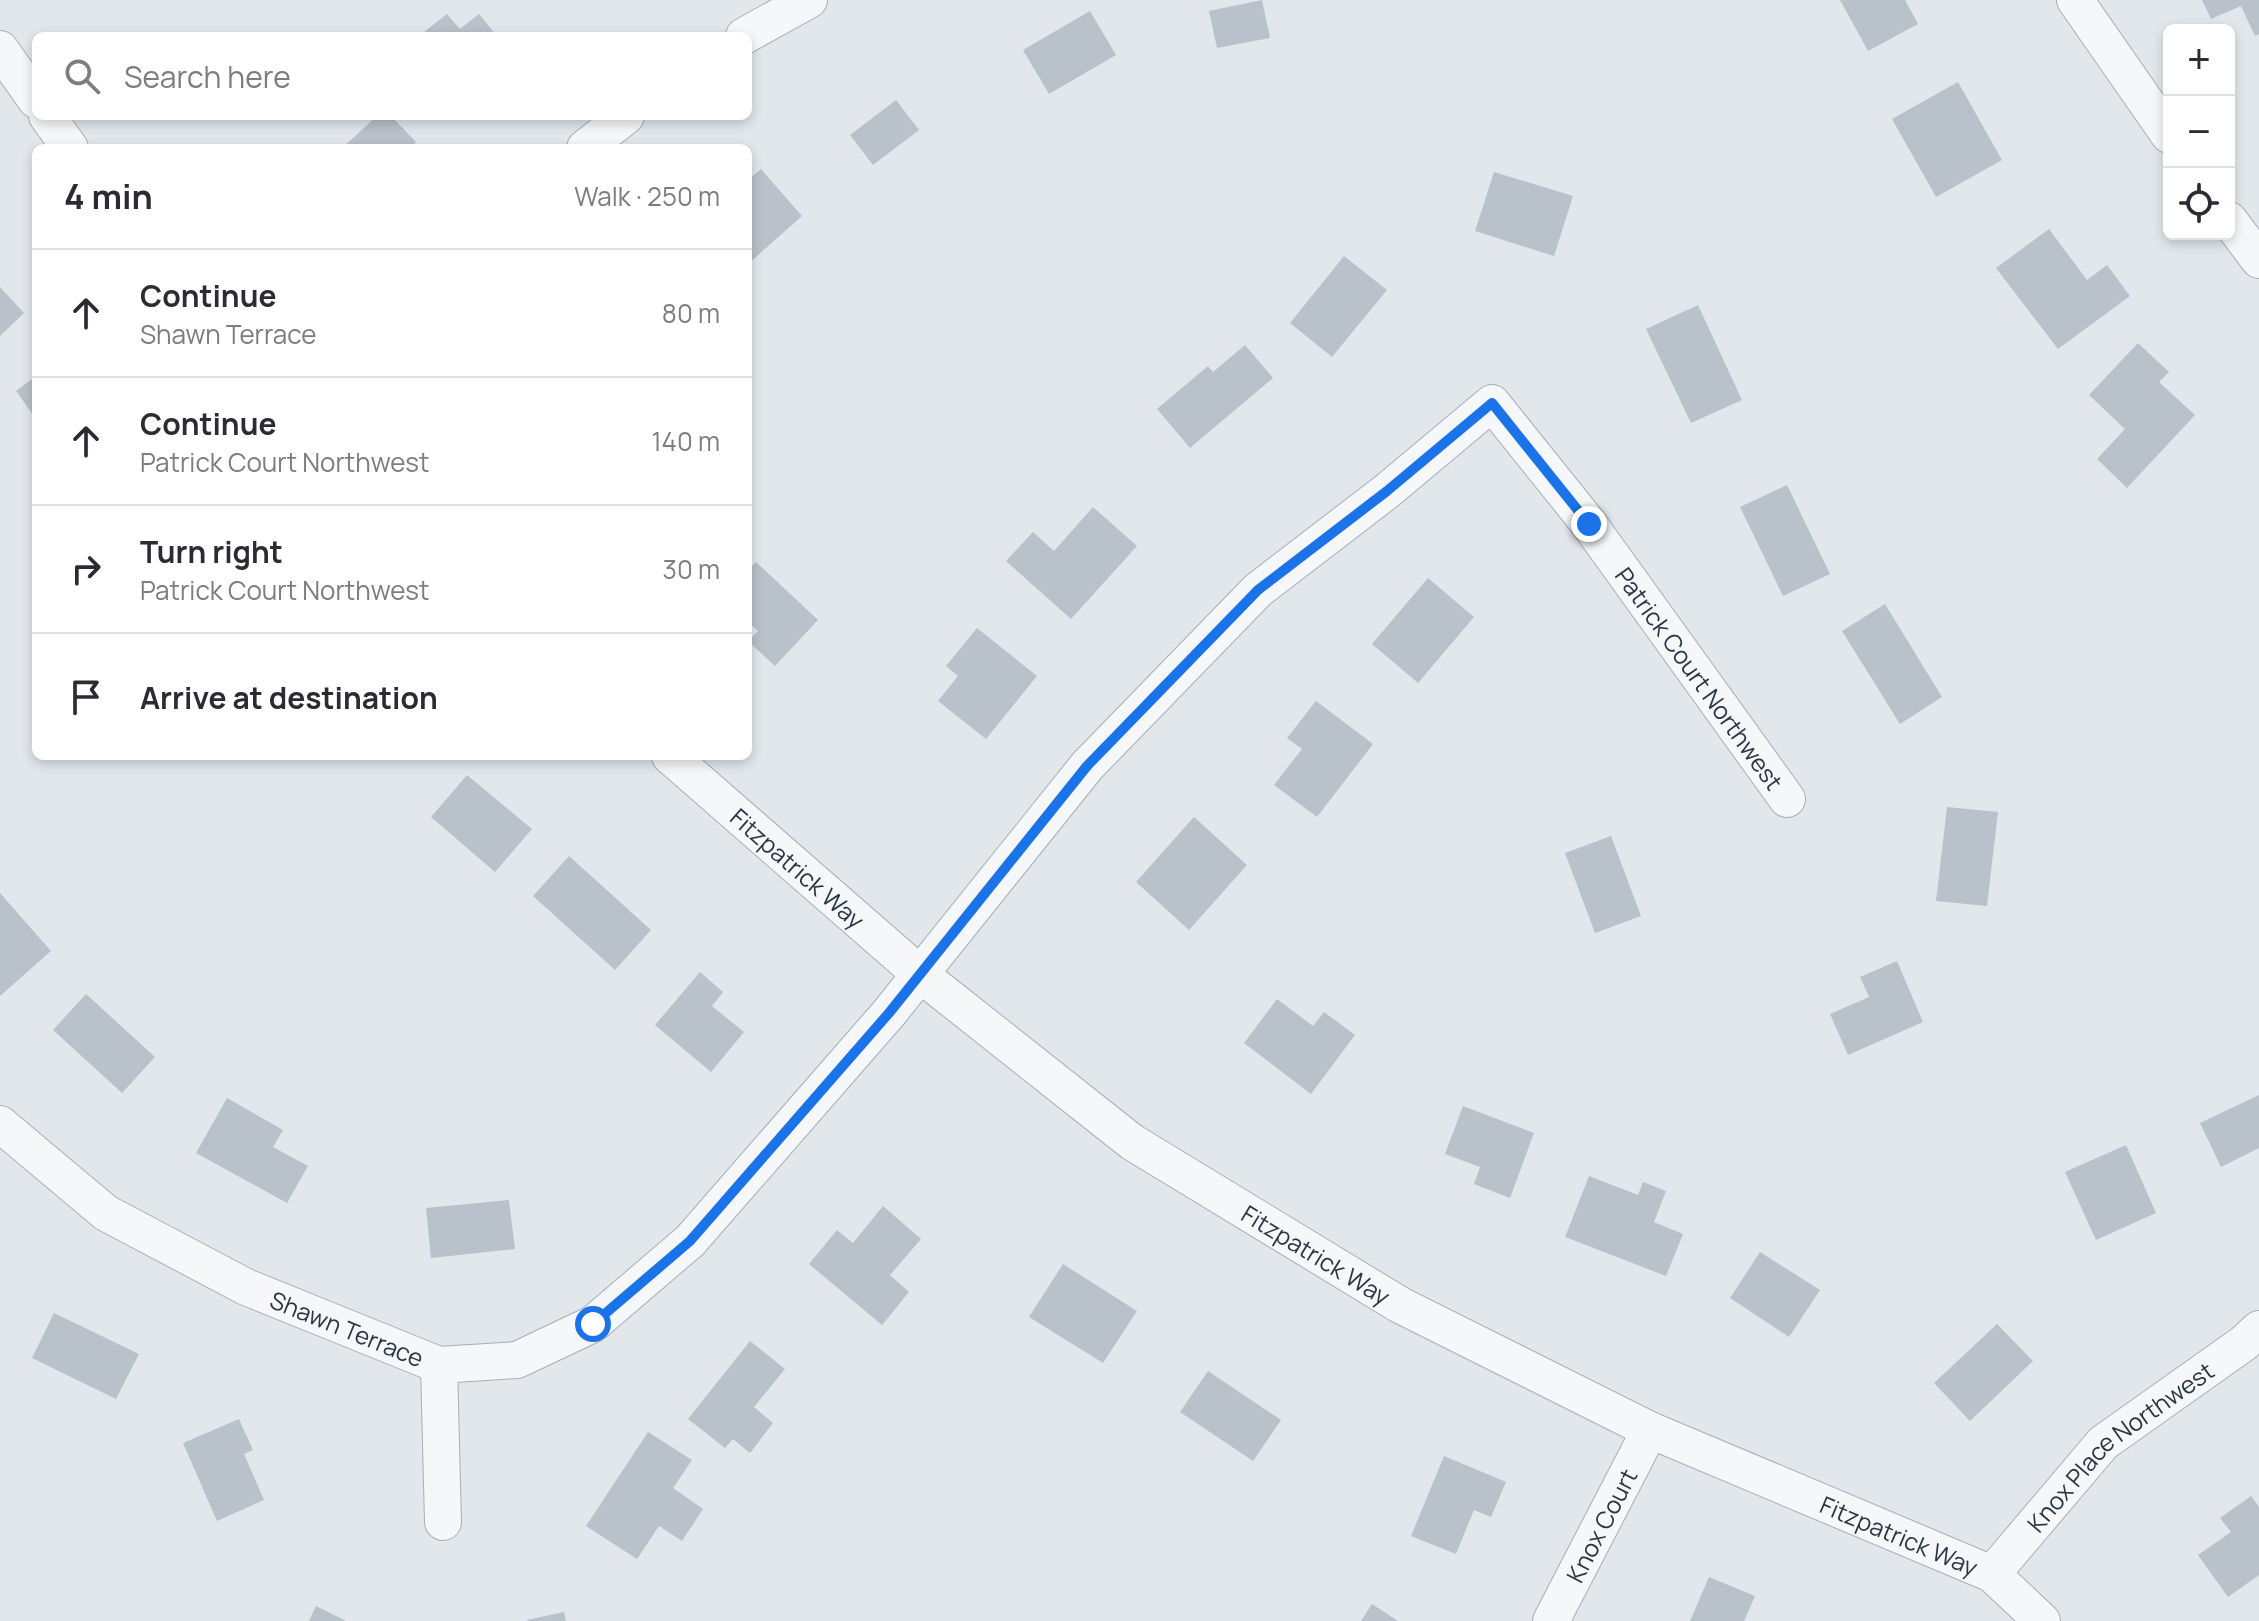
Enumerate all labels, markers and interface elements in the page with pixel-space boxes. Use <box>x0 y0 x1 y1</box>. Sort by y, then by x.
map controls <box>2163 24 2235 240</box>
button: + <box>2163 24 2235 96</box>
search box <box>32 32 752 120</box>
icon: search <box>60 54 104 98</box>
text: Search here <box>124 56 291 97</box>
button: − <box>2163 96 2235 168</box>
button: locate <box>2163 168 2235 240</box>
text: 4 min <box>64 173 153 219</box>
text: Walk · 250 m <box>574 178 720 214</box>
text: Continue <box>140 275 276 316</box>
icon: ahead <box>64 291 108 335</box>
text: 80 m <box>662 295 720 331</box>
text: Shawn Terrace <box>140 316 317 352</box>
text: Continue <box>140 403 276 444</box>
icon: ahead <box>64 419 108 463</box>
text: 140 m <box>651 423 720 459</box>
text: Patrick Court Northwest <box>140 444 429 480</box>
route end <box>1571 506 1607 542</box>
text: Turn right <box>140 531 283 572</box>
icon: right <box>64 547 108 591</box>
text: 30 m <box>663 551 720 587</box>
street label: Patrick Court Northwest <box>1608 560 1791 796</box>
text: Patrick Court Northwest <box>140 572 429 608</box>
icon: arrive <box>64 675 108 719</box>
text: Arrive at destination <box>140 677 438 718</box>
street label: Fitzpatrick Way <box>724 800 873 936</box>
street label: Fitzpatrick Way <box>1236 1196 1397 1312</box>
street label: Shawn Terrace <box>266 1282 429 1374</box>
route start <box>575 1306 611 1342</box>
street label: Knox Place Northwest <box>2019 1353 2220 1538</box>
street label: Knox Court <box>1558 1463 1644 1588</box>
street label: Fitzpatrick Way <box>1816 1487 1984 1583</box>

